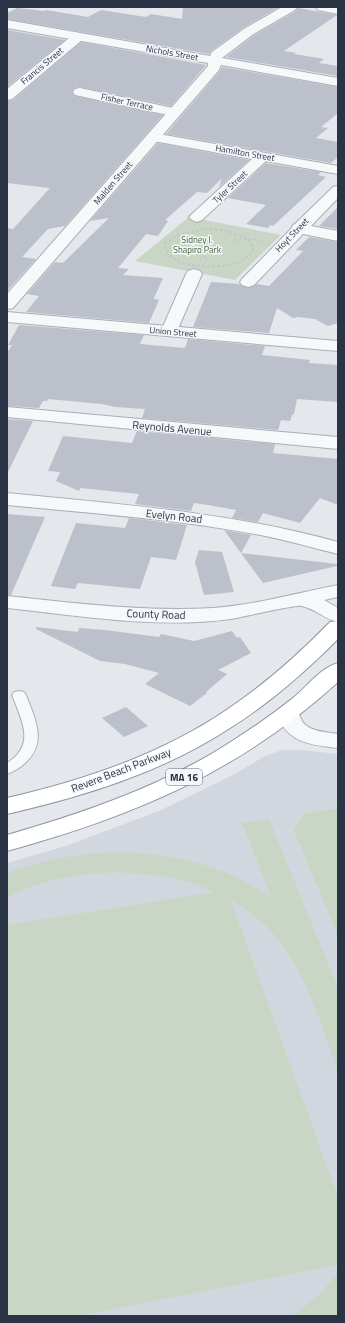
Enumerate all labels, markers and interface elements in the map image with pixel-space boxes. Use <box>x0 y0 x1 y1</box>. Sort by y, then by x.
street label: Nichols Street <box>145 42 200 64</box>
street label: Francis Street <box>17 43 67 87</box>
street label: Fisher Terrace <box>100 90 155 113</box>
street label: Hamilton Street <box>214 141 277 164</box>
street label: Malden Street <box>90 158 136 207</box>
street label: Tyler Street <box>209 167 251 206</box>
street label: Hoyt Street <box>272 214 312 255</box>
park label: Sidney I. Shapiro Park <box>173 233 222 256</box>
street label: Union Street <box>149 323 198 340</box>
street label: Reynolds Avenue <box>132 417 213 439</box>
street label: Evelyn Road <box>145 505 203 527</box>
street label: County Road <box>126 605 186 623</box>
street label: Revere Beach Parkway <box>69 743 174 796</box>
road number: MA 16 <box>166 769 202 785</box>

